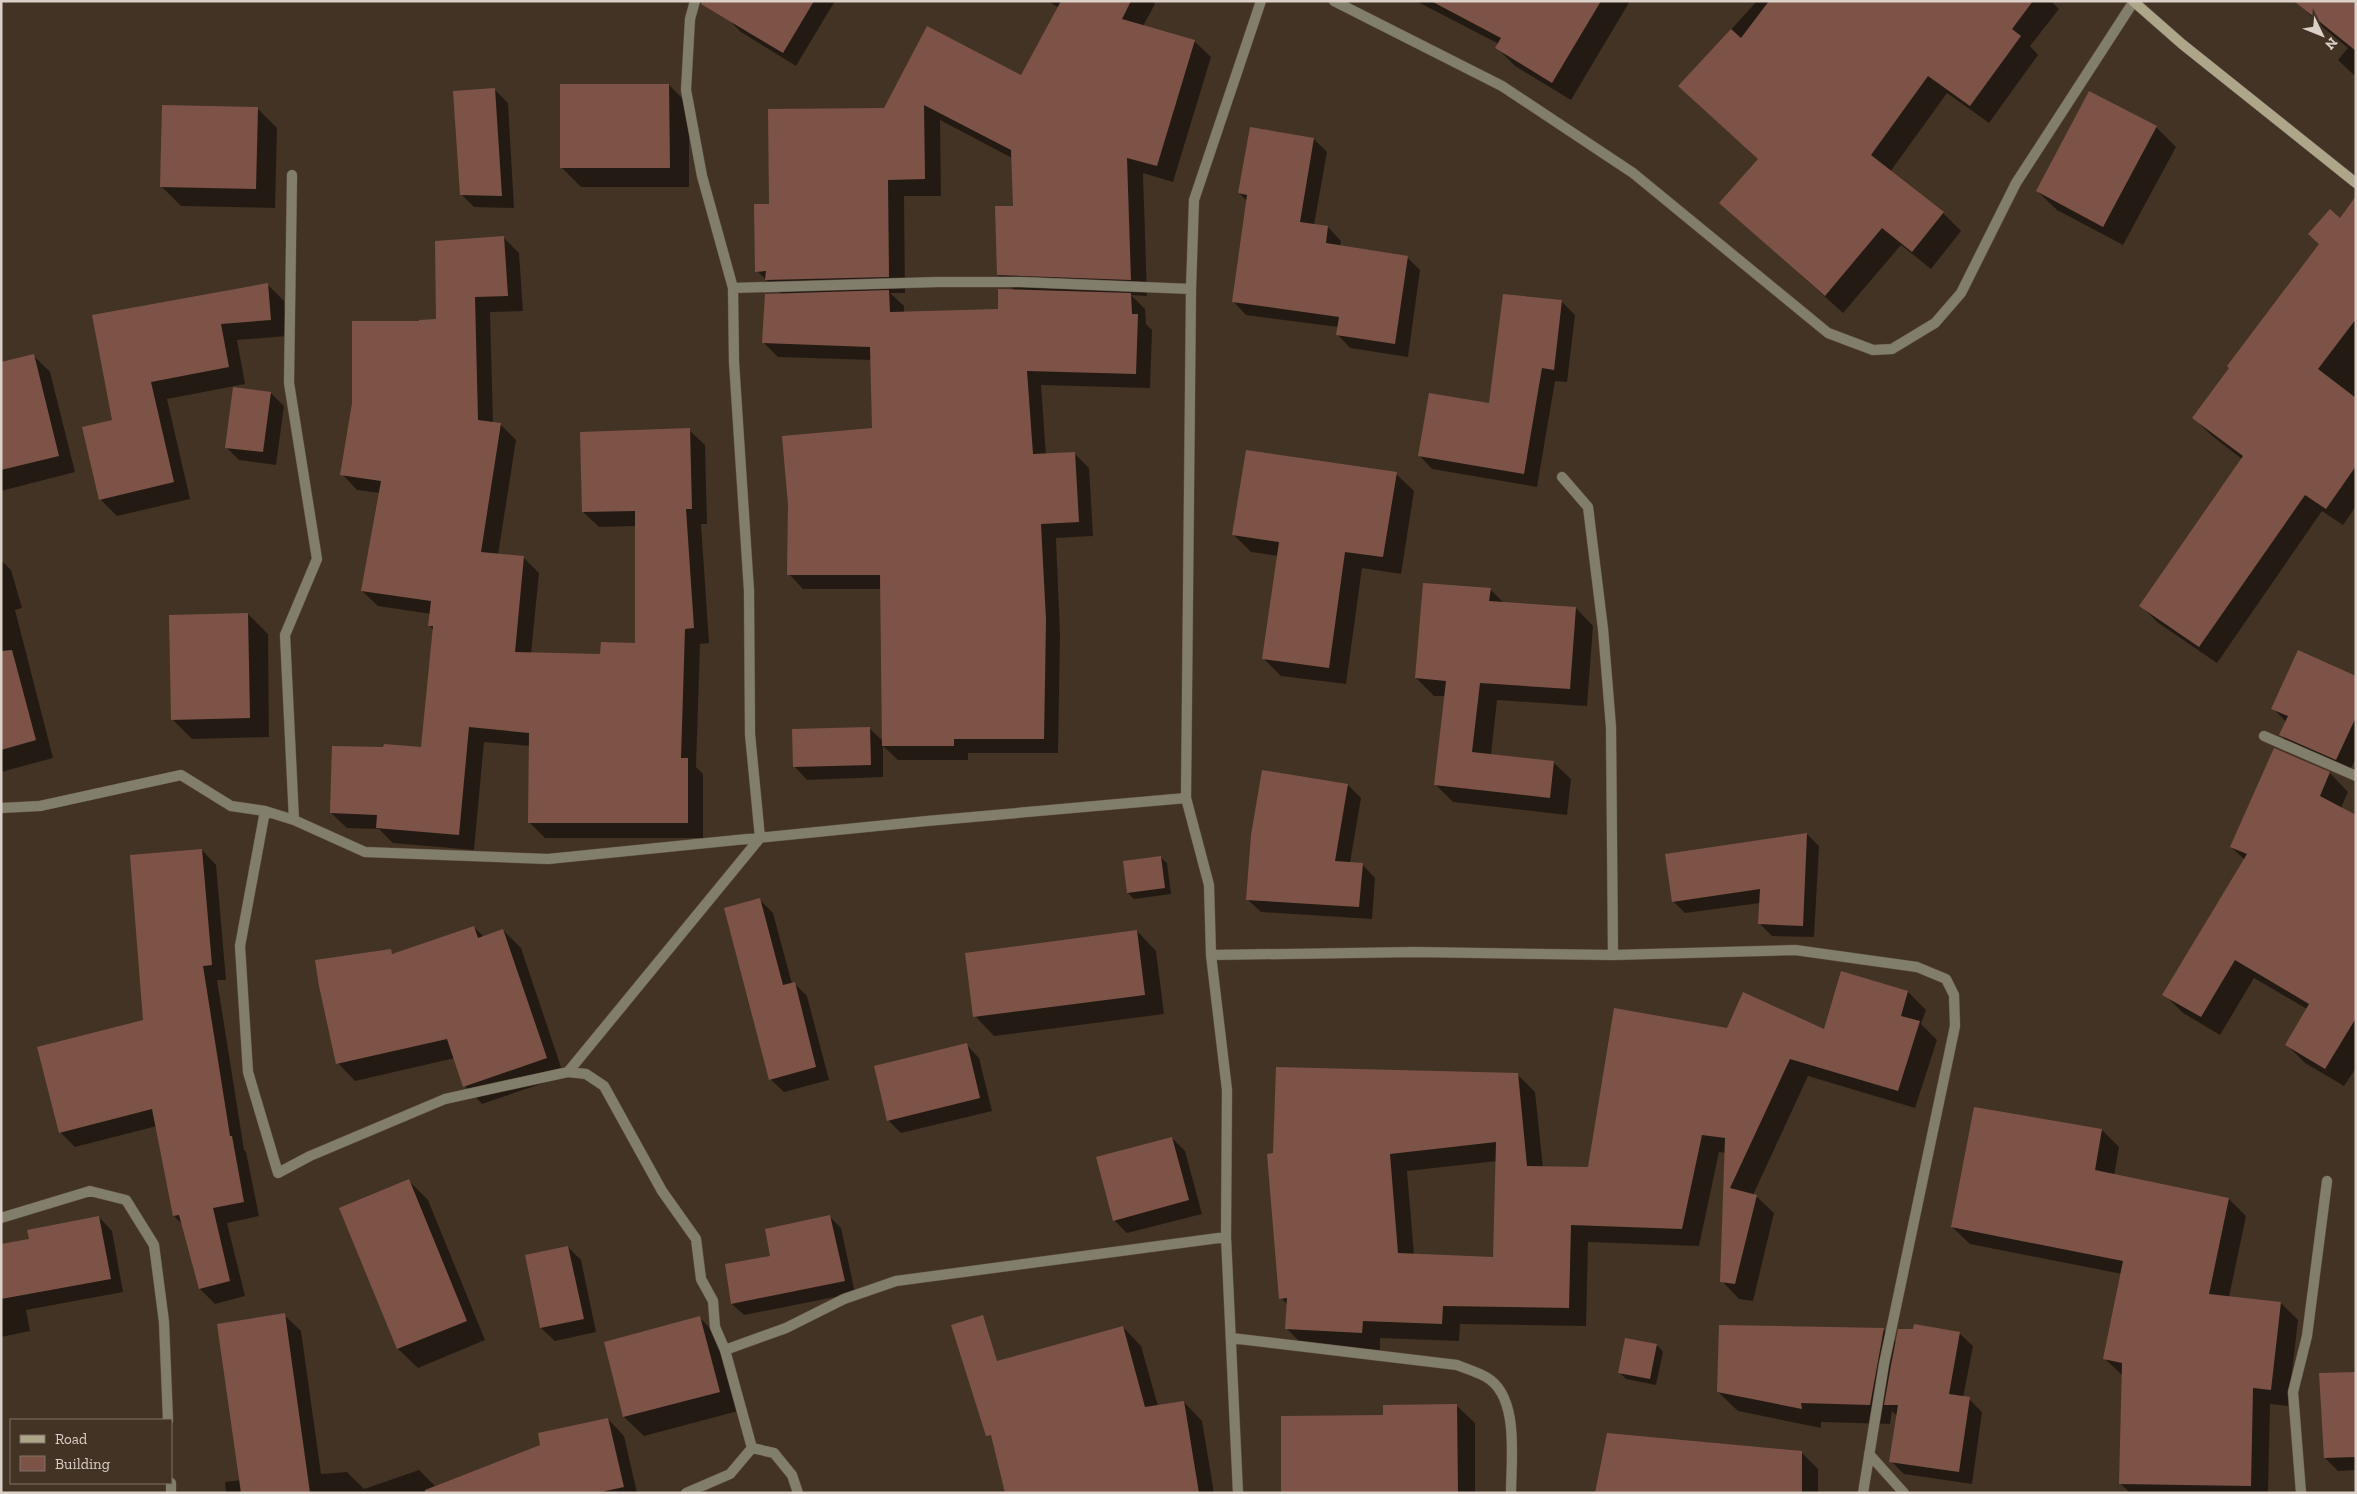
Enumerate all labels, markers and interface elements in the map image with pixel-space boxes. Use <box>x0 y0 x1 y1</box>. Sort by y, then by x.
north arrow <box>2297 10 2347 60</box>
text: N <box>2321 34 2341 53</box>
legend <box>10 1419 172 1484</box>
text: Road <box>55 1430 88 1448</box>
text: Building <box>55 1455 110 1473</box>

